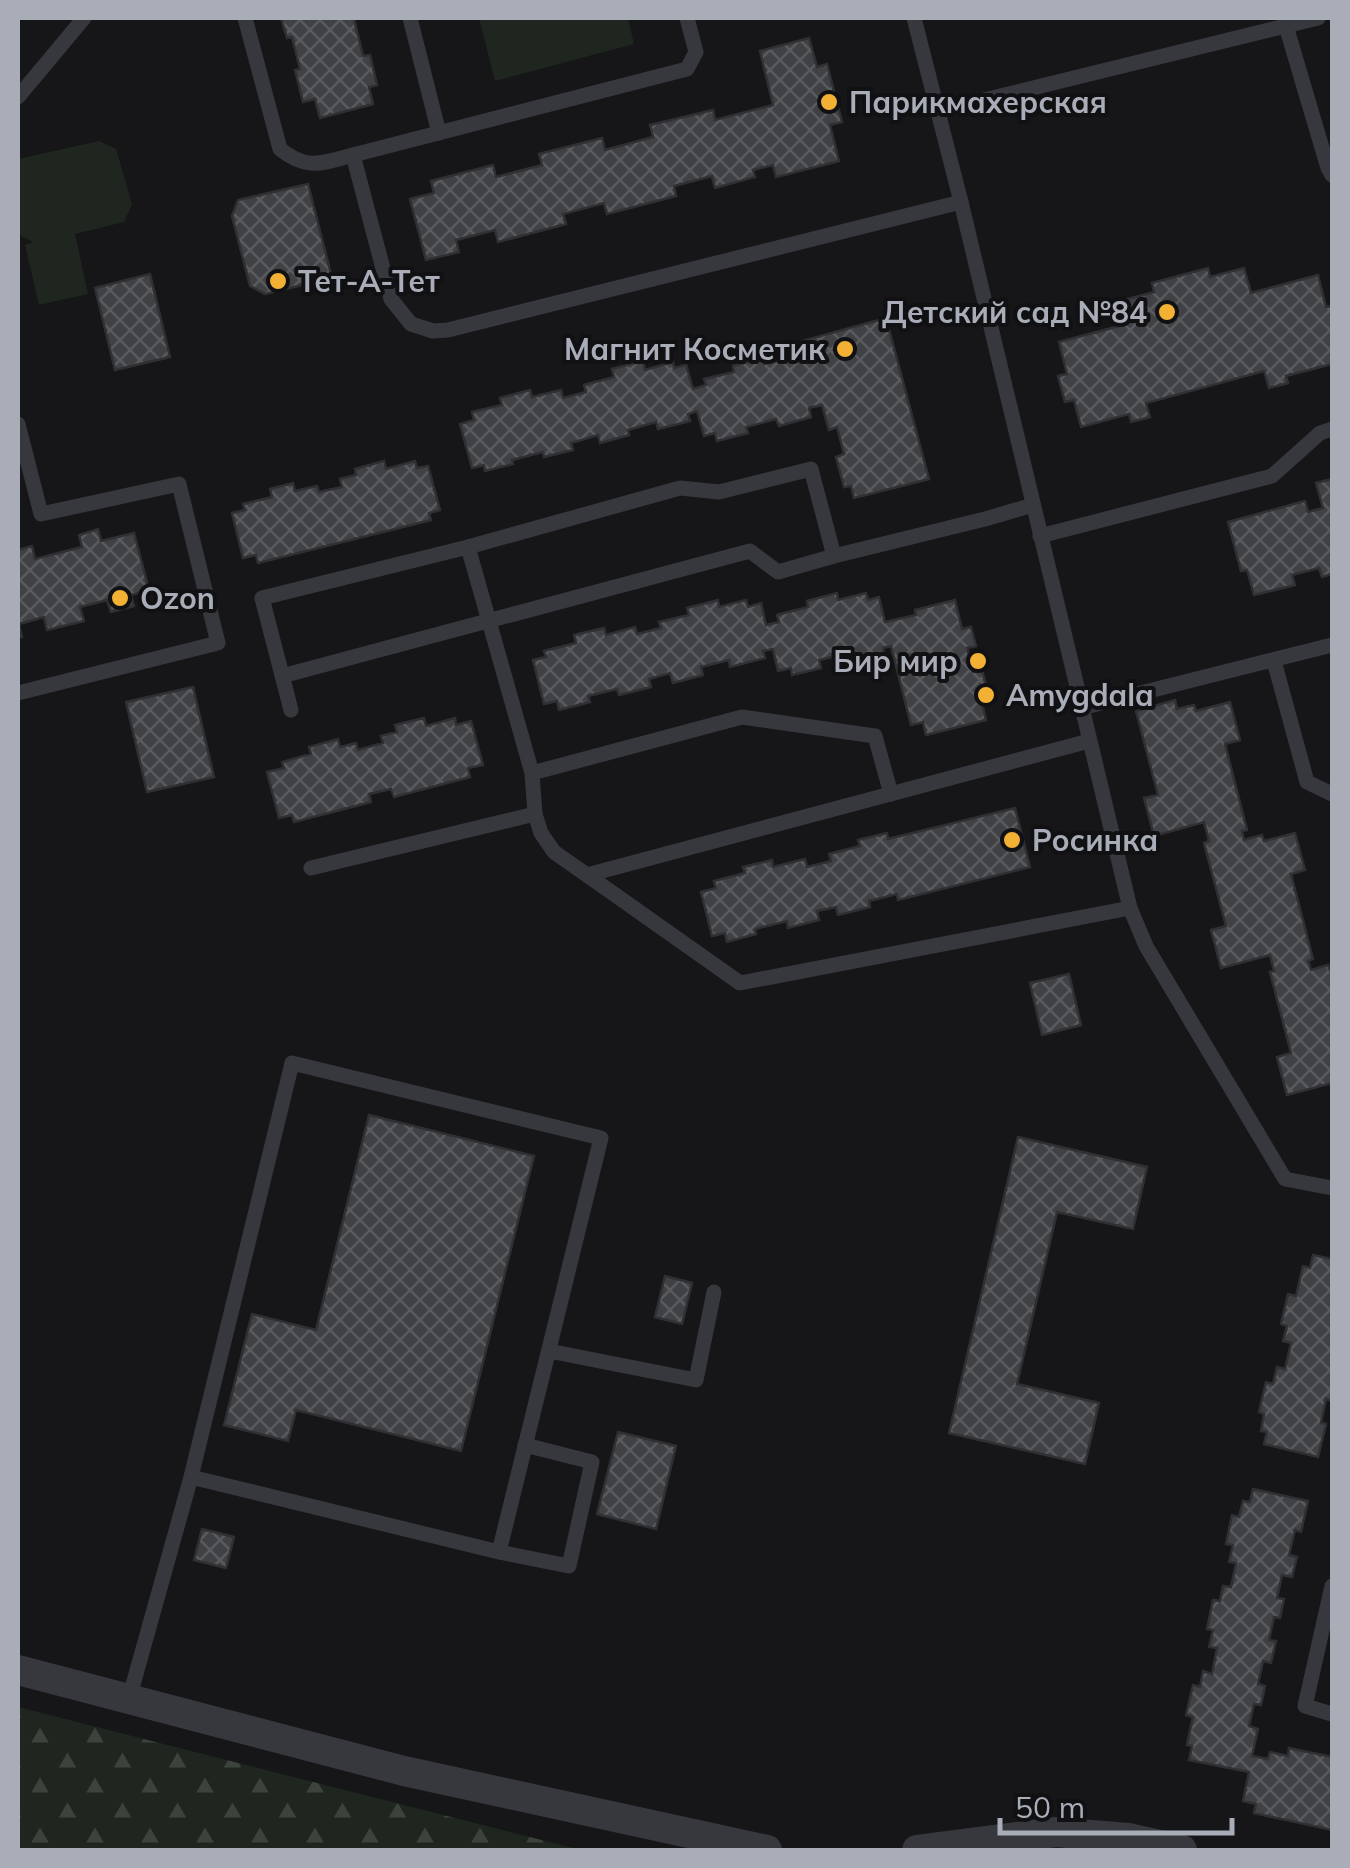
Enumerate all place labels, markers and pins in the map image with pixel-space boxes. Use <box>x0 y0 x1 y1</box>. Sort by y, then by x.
place label: Парикмахерская <box>849 83 1107 121</box>
marker: Парикмахерская <box>818 91 840 113</box>
place label: Тет-А-Тет <box>298 262 440 300</box>
marker: Тет-А-Тет <box>267 270 289 292</box>
place label: Детский сад №84 <box>882 293 1147 331</box>
marker: Детский сад №84 <box>1156 301 1178 323</box>
place label: Магнит Косметик <box>564 330 826 368</box>
marker: Магнит Косметик <box>834 338 856 360</box>
place label: Ozon <box>140 579 215 617</box>
marker: Ozon <box>109 587 131 609</box>
place label: Бир мир <box>833 642 958 680</box>
marker: Бир мир <box>967 650 989 672</box>
place label: Amygdala <box>1006 676 1154 714</box>
marker: Amygdala <box>975 684 997 706</box>
place label: Росинка <box>1032 821 1158 859</box>
marker: Росинка <box>1001 829 1023 851</box>

